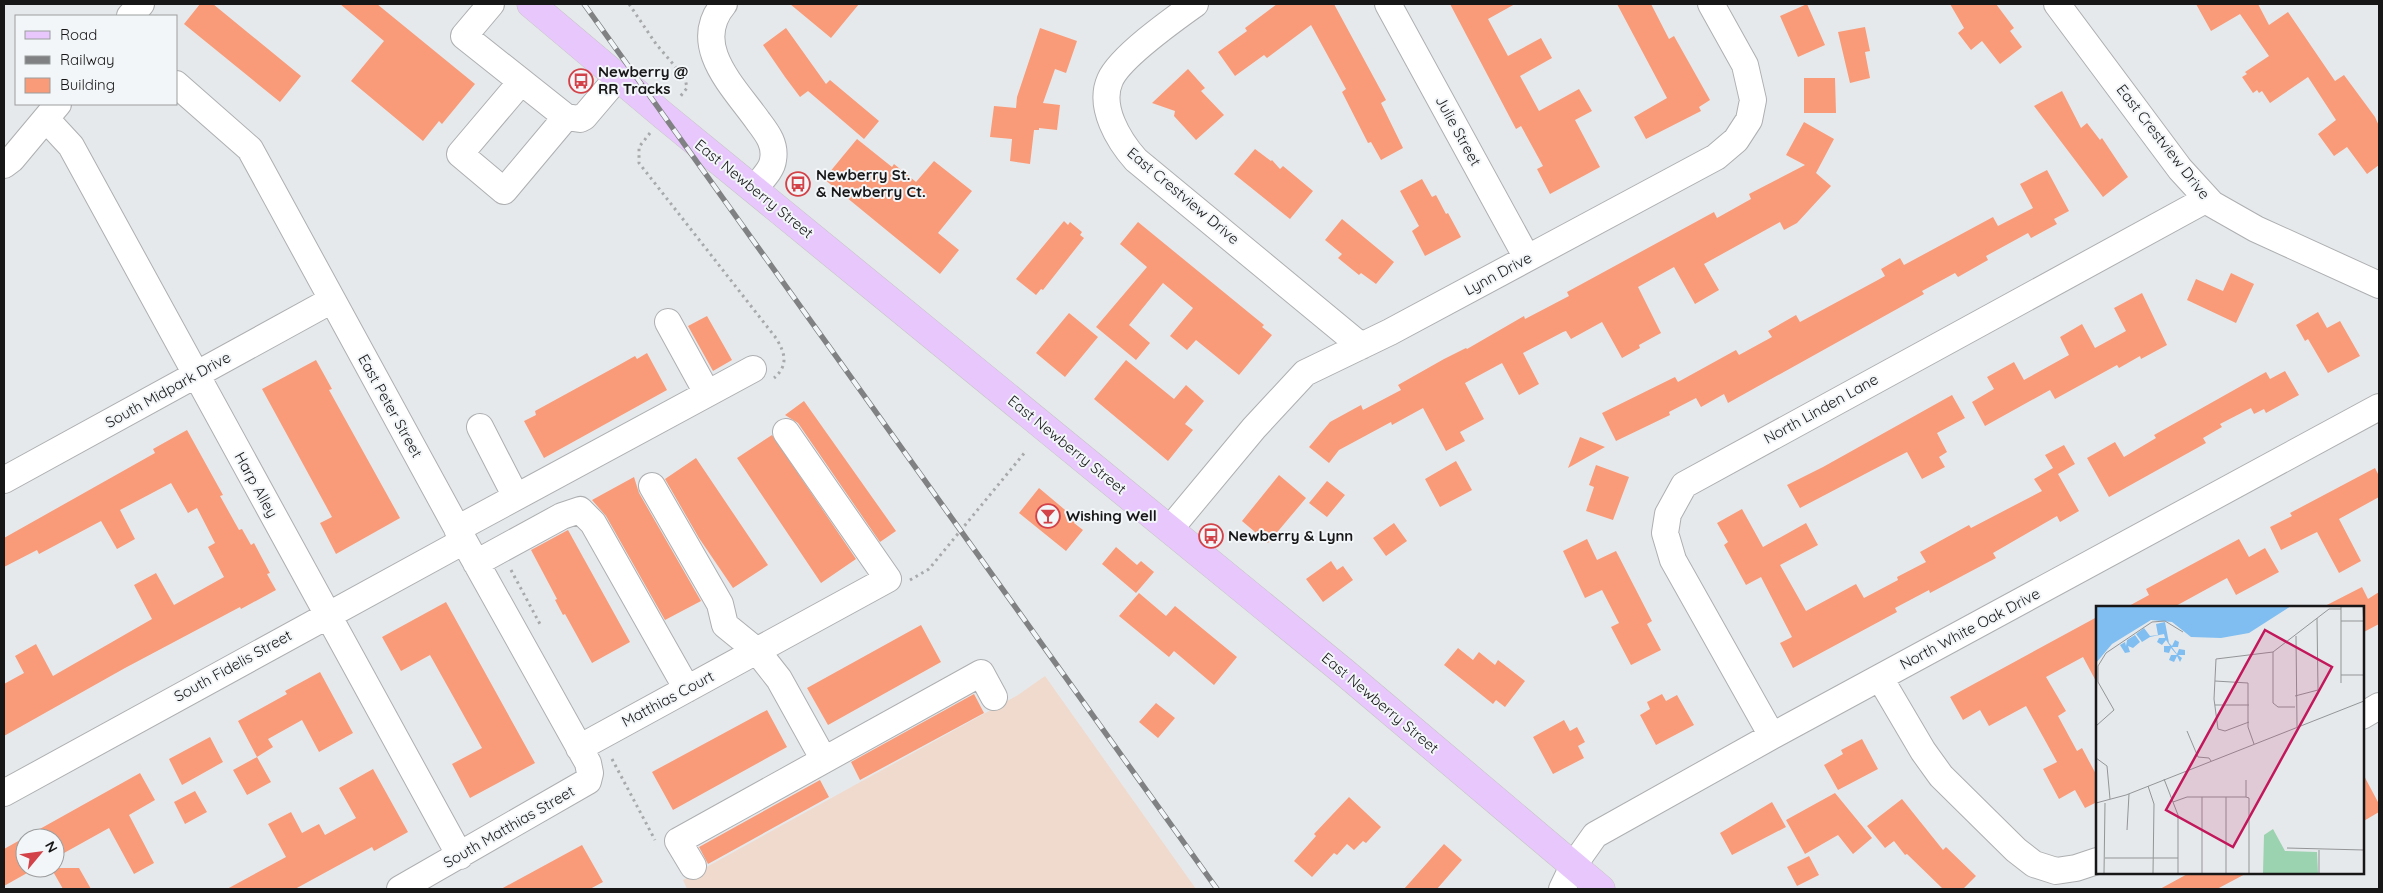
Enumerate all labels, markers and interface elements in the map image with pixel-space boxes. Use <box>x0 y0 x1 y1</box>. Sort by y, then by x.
legend <box>15 15 178 105</box>
text: Road <box>60 25 97 44</box>
text: Railway <box>60 50 115 69</box>
place label: Newberry @ RR Tracks <box>598 62 688 98</box>
bus stop icon: Newberry @ RR Tracks <box>568 68 594 94</box>
text: Building <box>60 75 115 94</box>
street label: East Crestview Drive <box>2113 80 2214 203</box>
street label: Julie Street <box>1431 92 1485 169</box>
street label: East Newberry Street <box>691 135 818 242</box>
street label: East Crestview Drive <box>1123 143 1243 248</box>
place label: Newberry St. & Newberry Ct. <box>816 165 926 201</box>
bus stop icon: Newberry St. & Newberry Ct. <box>785 171 811 197</box>
street label: Lynn Drive <box>1461 248 1535 299</box>
street label: South Midpark Drive <box>102 347 234 432</box>
street label: East Peter Street <box>354 351 427 461</box>
street label: North Linden Lane <box>1760 369 1881 448</box>
street label: East Newberry Street <box>1004 391 1131 498</box>
street label: Harp Alley <box>231 449 282 521</box>
bar icon: Wishing Well <box>1035 503 1061 529</box>
place label: Wishing Well <box>1066 506 1157 525</box>
bus stop icon: Newberry & Lynn <box>1198 523 1224 549</box>
place label: Newberry & Lynn <box>1228 526 1353 545</box>
street label: North White Oak Drive <box>1896 584 2043 674</box>
inset map <box>2096 606 2363 873</box>
street label: South Fidelis Street <box>171 625 295 706</box>
street label: East Newberry Street <box>1318 648 1443 757</box>
street label: Matthias Court <box>618 666 717 731</box>
street label: South Matthias Street <box>440 781 578 872</box>
north arrow <box>15 828 65 878</box>
text: N <box>41 838 62 856</box>

